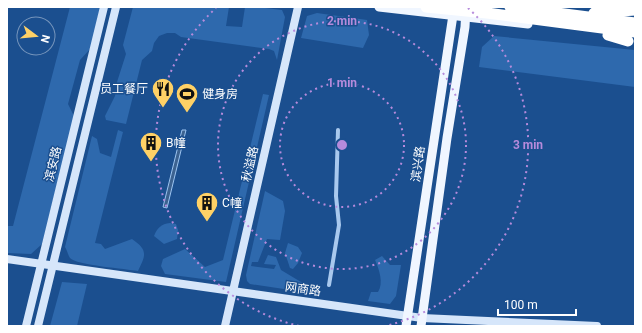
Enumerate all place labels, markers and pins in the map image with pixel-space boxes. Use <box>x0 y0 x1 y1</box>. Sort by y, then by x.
restaurant icon: 员工餐厅 <box>150 76 176 109</box>
sports icon: 健身房 <box>174 81 200 114</box>
place label: 员工餐厅 <box>100 82 148 96</box>
place label: 健身房 <box>202 87 238 101</box>
building icon: B幢 <box>138 130 164 163</box>
place label: B幢 <box>166 136 185 150</box>
centre of rings <box>335 138 349 152</box>
building icon: C幢 <box>194 190 220 223</box>
place label: C幢 <box>222 196 242 210</box>

